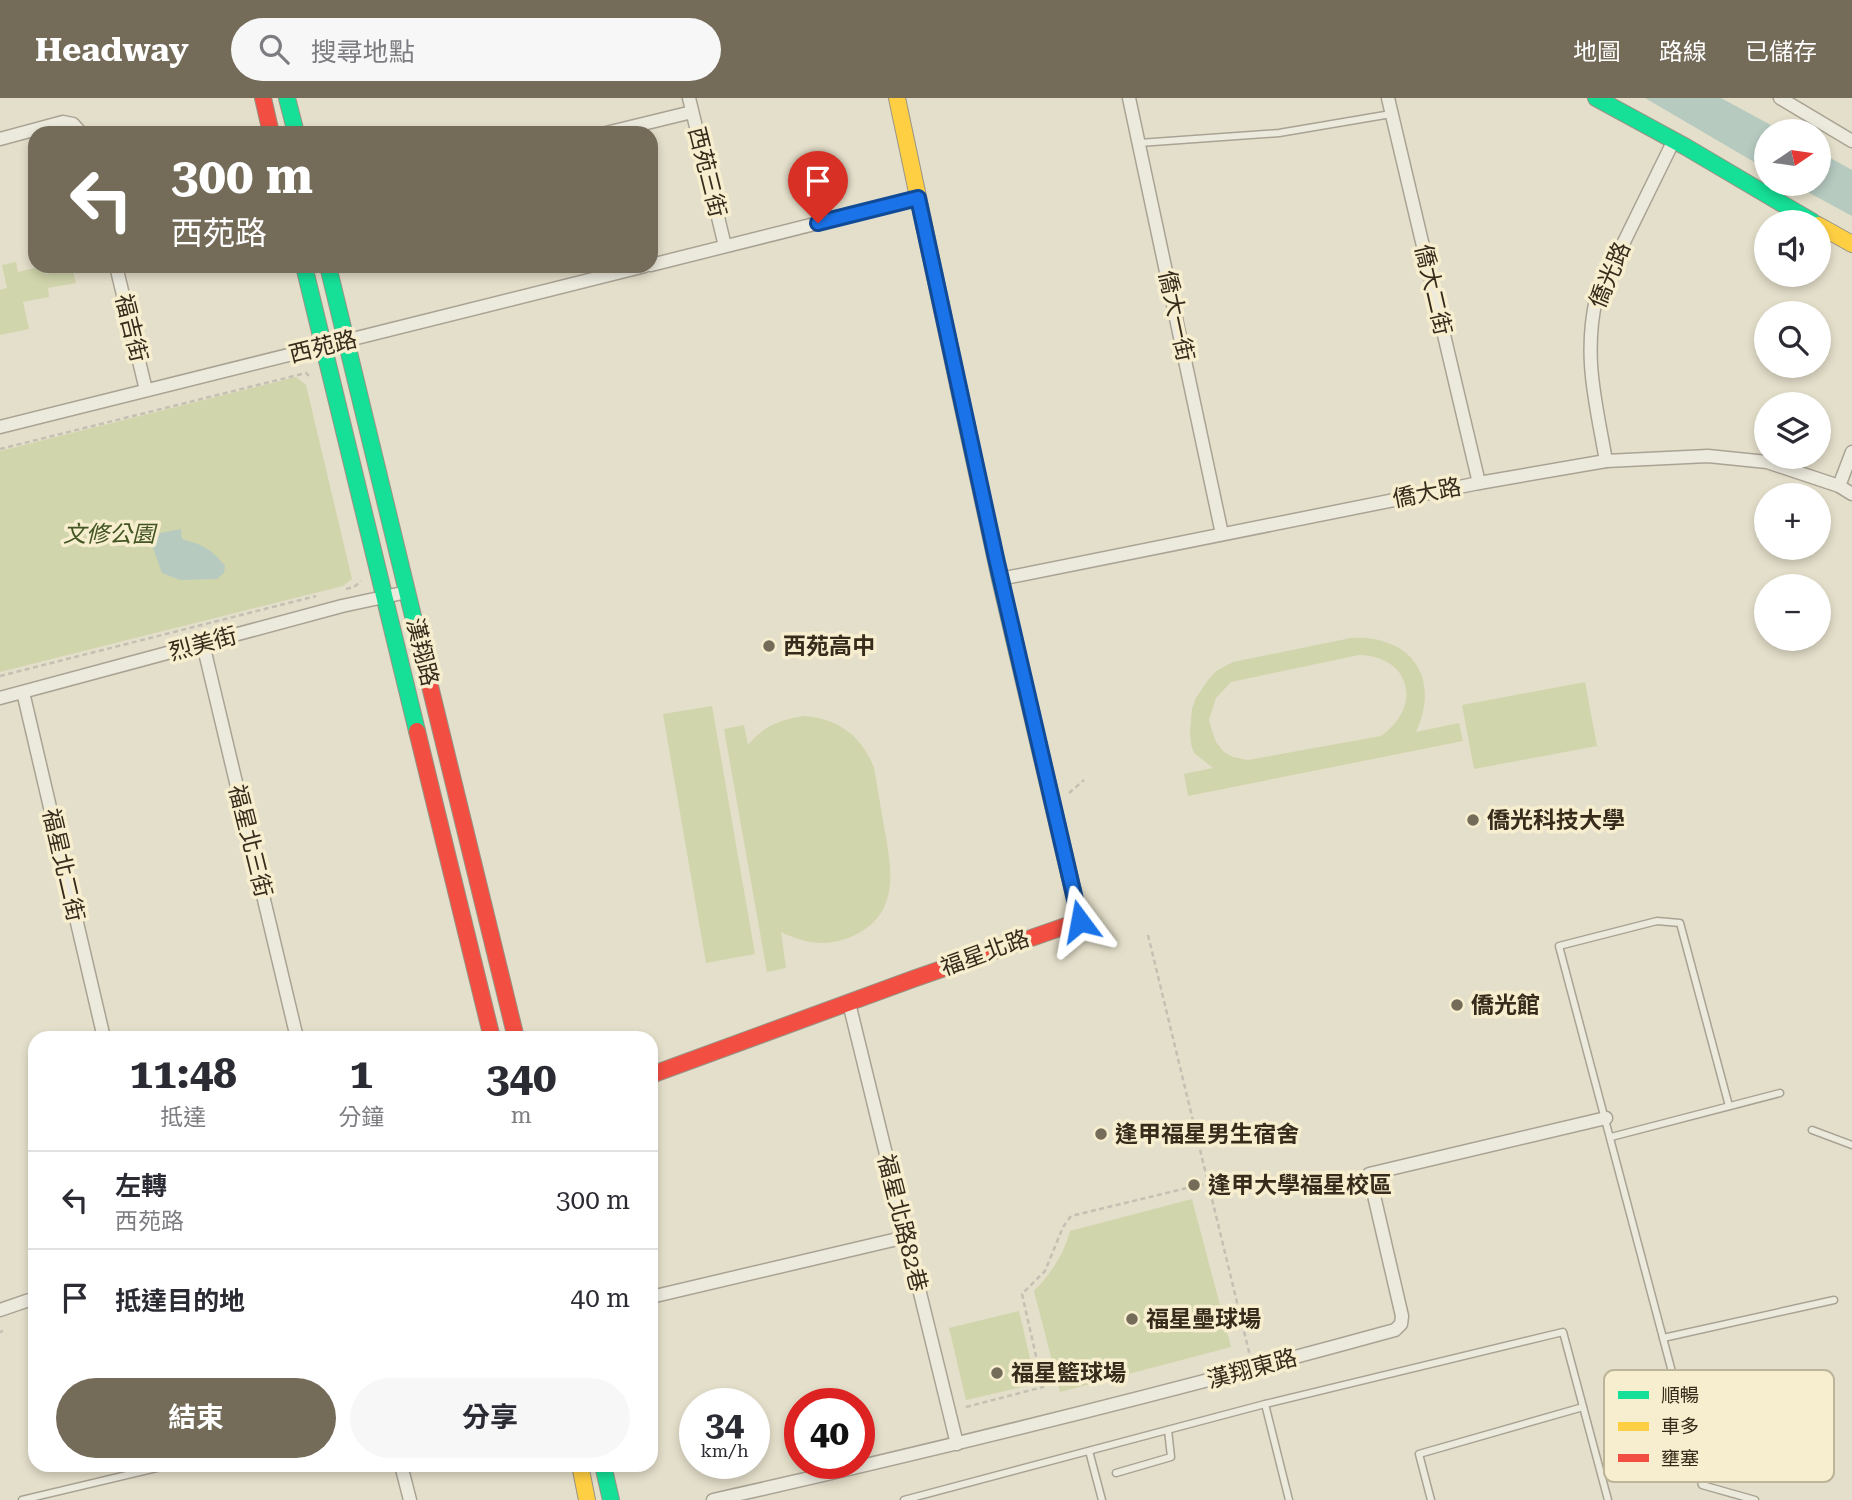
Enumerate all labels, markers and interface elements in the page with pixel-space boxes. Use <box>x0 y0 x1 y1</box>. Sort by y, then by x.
search box <box>231 18 721 81</box>
text: Headway <box>35 30 189 69</box>
icon: search <box>255 30 293 68</box>
text: 搜尋地點 <box>311 37 415 67</box>
text: 地圖 <box>1573 38 1621 66</box>
text: 路線 <box>1659 38 1707 66</box>
text: 已儲存 <box>1745 38 1817 66</box>
north arrow <box>1754 119 1830 196</box>
map controls <box>1754 119 1831 651</box>
street label: 西苑三街 <box>683 124 731 220</box>
text: 300 m <box>171 148 313 205</box>
pin <box>788 151 848 223</box>
icon: left <box>56 154 147 245</box>
icon: arrive <box>799 162 837 200</box>
button: sound <box>1754 210 1831 287</box>
text: 西苑路 <box>171 214 267 252</box>
street label: 僑光路 <box>1584 238 1636 312</box>
street label: 僑大二街 <box>1409 242 1457 338</box>
street label: 僑大一街 <box>1153 268 1199 364</box>
street label: 福吉街 <box>110 291 152 365</box>
button: search <box>1754 301 1831 378</box>
street label: 西苑路 <box>286 326 360 368</box>
button: layers <box>1754 392 1831 469</box>
street label: 僑大路 <box>1391 473 1463 513</box>
button: + <box>1754 483 1831 560</box>
park label: 文修公園 <box>63 521 158 548</box>
button: − <box>1754 574 1831 651</box>
street label: 漢翔路 <box>401 615 443 689</box>
street label: 烈美街 <box>166 622 240 666</box>
place label: 西苑高中 <box>783 633 875 660</box>
marker: 西苑高中 <box>761 638 777 654</box>
street label: 福星北三街 <box>223 782 277 900</box>
street label: 福星北二街 <box>37 806 89 924</box>
place label: 僑光科技大學 <box>1487 807 1625 834</box>
marker: 僑光科技大學 <box>1465 812 1481 828</box>
position arrow <box>1043 884 1117 958</box>
street label: 福星北路 <box>937 925 1033 981</box>
place label: 僑光館 <box>1471 992 1540 1019</box>
marker: 僑光館 <box>1449 997 1465 1013</box>
text: 11:48 <box>130 1049 237 1098</box>
text: 1 <box>350 1049 373 1098</box>
text: 340 <box>486 1053 556 1102</box>
text: m <box>511 1102 532 1129</box>
text: 抵達 <box>160 1104 206 1131</box>
text: 分鐘 <box>338 1104 384 1131</box>
place label: 逢甲福星男生宿舍 <box>1115 1121 1299 1148</box>
marker: 逢甲福星男生宿舍 <box>1093 1126 1109 1142</box>
street label: 福星北路82巷 <box>872 1151 932 1295</box>
text: 左轉 <box>115 1171 167 1201</box>
place label: 逢甲大學福星校區 <box>1208 1172 1392 1199</box>
marker: 逢甲大學福星校區 <box>1186 1177 1202 1193</box>
icon: left <box>56 1181 94 1219</box>
text: 300 m <box>556 1185 630 1215</box>
text: 西苑路 <box>115 1208 184 1235</box>
icon: arrive <box>56 1279 94 1317</box>
text: 40 m <box>571 1283 630 1313</box>
text: 抵達目的地 <box>115 1286 245 1316</box>
place label: 福星壘球場 <box>1146 1306 1261 1333</box>
marker: 福星壘球場 <box>1124 1311 1140 1327</box>
street label: 漢翔東路 <box>1204 1344 1300 1394</box>
place label: 福星籃球場 <box>1011 1360 1126 1387</box>
marker: 福星籃球場 <box>989 1365 1005 1381</box>
legend <box>1604 1370 1834 1482</box>
button: 結束 <box>56 1378 336 1458</box>
button: 分享 <box>350 1378 630 1458</box>
text: 順暢 <box>1661 1384 1699 1407</box>
speed limit sign: 40 <box>784 1388 875 1479</box>
text: 34 <box>705 1404 744 1445</box>
text: 車多 <box>1661 1415 1699 1438</box>
text: km/h <box>700 1440 749 1461</box>
text: 壅塞 <box>1661 1447 1699 1470</box>

